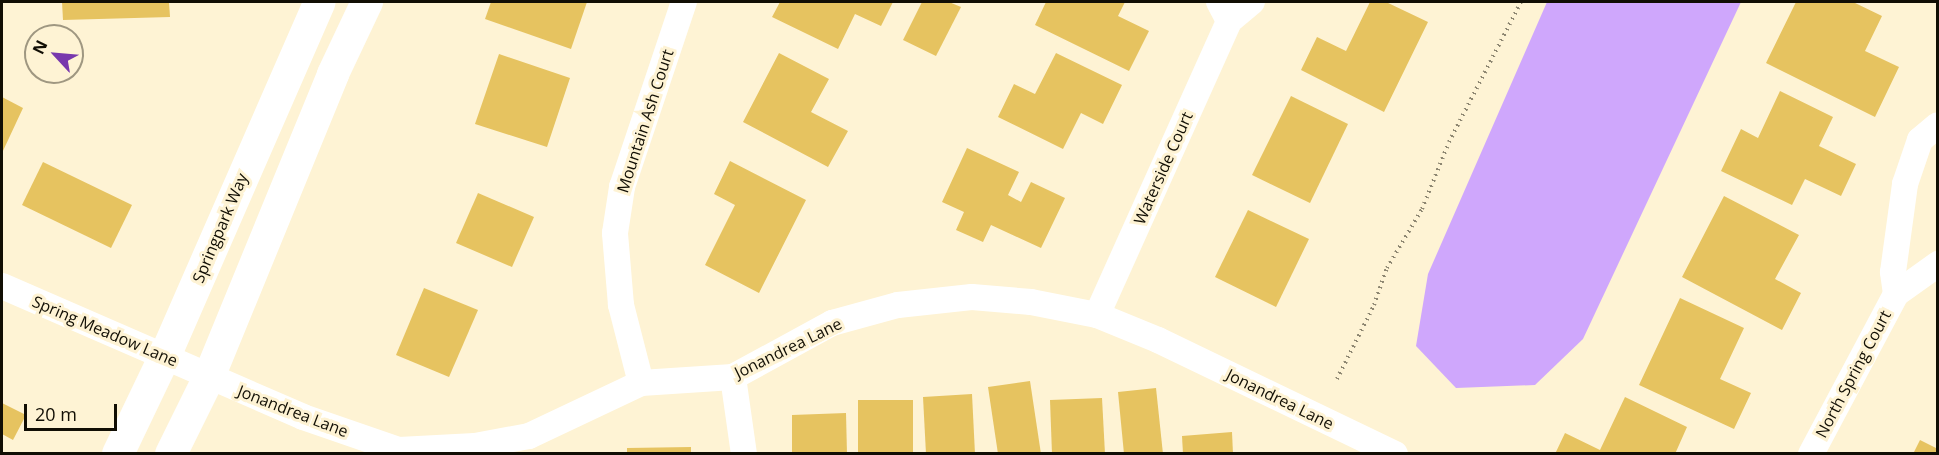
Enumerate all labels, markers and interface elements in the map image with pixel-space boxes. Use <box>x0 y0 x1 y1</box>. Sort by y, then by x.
north arrow <box>24 24 84 84</box>
text: N <box>27 36 52 58</box>
street label: Mountain Ash Court <box>613 47 677 195</box>
street label: Waterside Court <box>1130 109 1196 227</box>
street label: Springpark Way <box>188 170 252 286</box>
street label: Spring Meadow Lane <box>29 292 181 370</box>
street label: North Spring Court <box>1811 307 1895 441</box>
street label: Jonandrea Lane <box>731 314 845 382</box>
street label: Jonandrea Lane <box>1223 365 1337 433</box>
street label: Jonandrea Lane <box>235 381 351 441</box>
scale bar <box>27 392 120 430</box>
text: 20 m <box>35 402 77 426</box>

